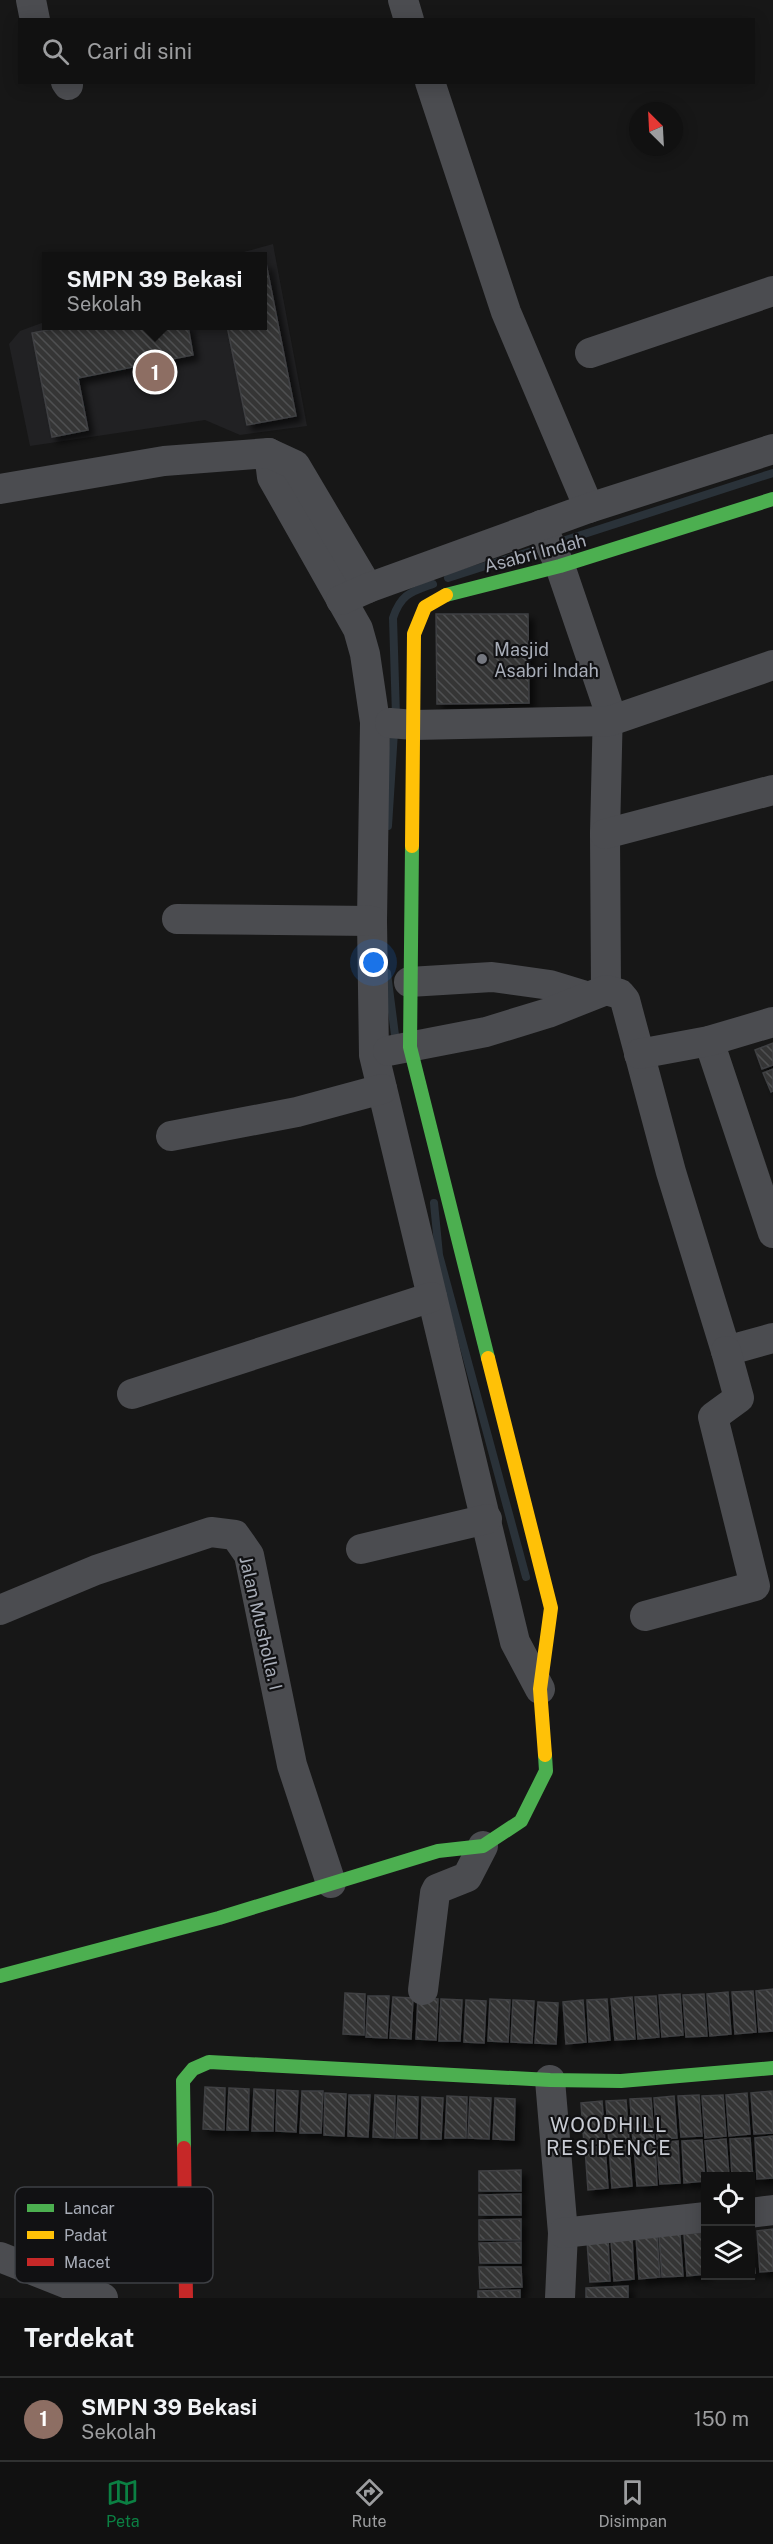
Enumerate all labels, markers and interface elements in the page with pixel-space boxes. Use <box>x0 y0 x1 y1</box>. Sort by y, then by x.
search box <box>18 18 755 84</box>
icon: search <box>39 35 72 68</box>
text: Cari di sini <box>87 38 192 64</box>
north arrow <box>629 102 683 156</box>
popup <box>42 252 267 330</box>
text: SMPN 39 Bekasi <box>66 266 243 292</box>
text: Sekolah <box>66 292 142 316</box>
pin: 1 <box>136 350 174 394</box>
street label: Asabri Indah <box>482 529 588 577</box>
place label: Masjid Asabri Indah <box>494 639 599 681</box>
marker: Masjid Asabri Indah <box>475 652 489 666</box>
your location <box>359 948 388 977</box>
street label: Jalan Musholla. I <box>235 1554 287 1692</box>
district label: WOODHILL RESIDENCE <box>546 2113 672 2160</box>
map controls <box>701 2172 755 2280</box>
button: locate <box>701 2172 755 2226</box>
legend <box>15 2187 213 2283</box>
text: Lancar <box>64 2199 115 2218</box>
text: Padat <box>64 2226 107 2245</box>
button: layers <box>701 2226 755 2280</box>
text: Macet <box>64 2253 111 2272</box>
text: Terdekat <box>24 2322 134 2353</box>
text: SMPN 39 Bekasi <box>81 2394 257 2420</box>
text: 1 <box>39 2407 48 2431</box>
text: 150 m <box>694 2407 749 2431</box>
text: Sekolah <box>81 2420 156 2444</box>
tab: Peta <box>106 2476 140 2531</box>
tab: Rute <box>352 2476 387 2531</box>
tab: Disimpan <box>598 2476 667 2531</box>

